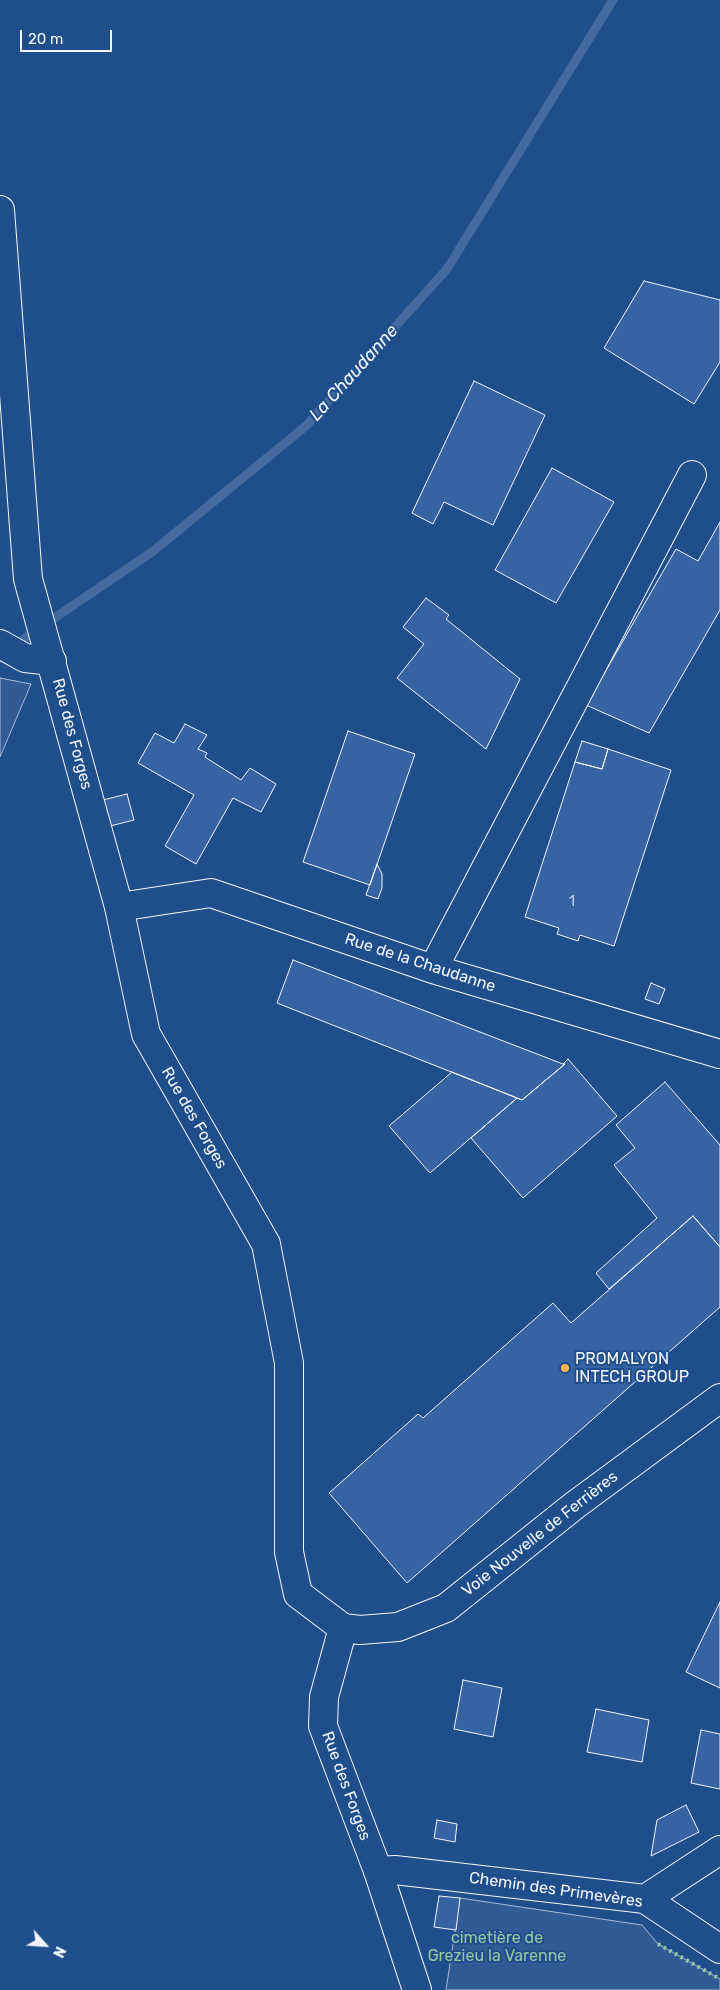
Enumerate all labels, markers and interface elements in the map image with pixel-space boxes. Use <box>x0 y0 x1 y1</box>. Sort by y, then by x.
scale bar <box>22 20 115 52</box>
text: 20 m <box>28 30 63 48</box>
water label: La Chaudanne <box>305 320 403 426</box>
street label: Rue des Forges <box>48 676 96 792</box>
house number: 1 <box>569 894 575 910</box>
street label: Rue de la Chaudanne <box>342 930 498 996</box>
street label: Rue des Forges <box>157 1064 231 1172</box>
place label: PROMALYON INTECH GROUP <box>575 1349 689 1387</box>
marker: PROMALYON INTECH GROUP <box>559 1362 571 1374</box>
street label: Voie Nouvelle de Ferrières <box>458 1467 622 1601</box>
street label: Rue des Forges <box>317 1729 375 1843</box>
street label: Chemin des Primevères <box>468 1868 644 1912</box>
north arrow <box>20 1920 70 1970</box>
park label: cimetière de Grezieu la Varenne <box>428 1928 566 1966</box>
text: N <box>49 1944 69 1960</box>

